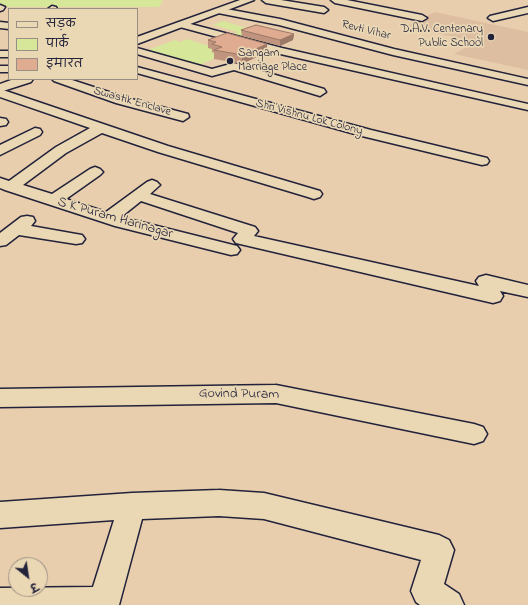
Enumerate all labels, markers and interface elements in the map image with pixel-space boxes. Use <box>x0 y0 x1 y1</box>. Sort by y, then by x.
legend <box>8 8 138 80</box>
text: सड़क <box>46 15 76 33</box>
street label: Revti Vihar <box>340 18 392 44</box>
place label: D.A.V. Centenary Public School <box>401 23 483 51</box>
marker: D.A.V. Centenary Public School <box>486 32 496 42</box>
text: पार्क <box>46 35 69 53</box>
place label: Sangam Marriage Place <box>238 47 307 75</box>
text: इमारत <box>46 55 83 73</box>
marker: Sangam Marriage Place <box>225 56 235 66</box>
street label: Swastik Enclave <box>92 84 172 120</box>
street label: Shri Vishnu Lok Colony <box>254 97 364 139</box>
street label: S K Puram Harinagar <box>55 194 175 244</box>
street label: Govind Puram <box>199 386 279 404</box>
north arrow <box>8 557 48 597</box>
text: उ <box>26 578 41 595</box>

